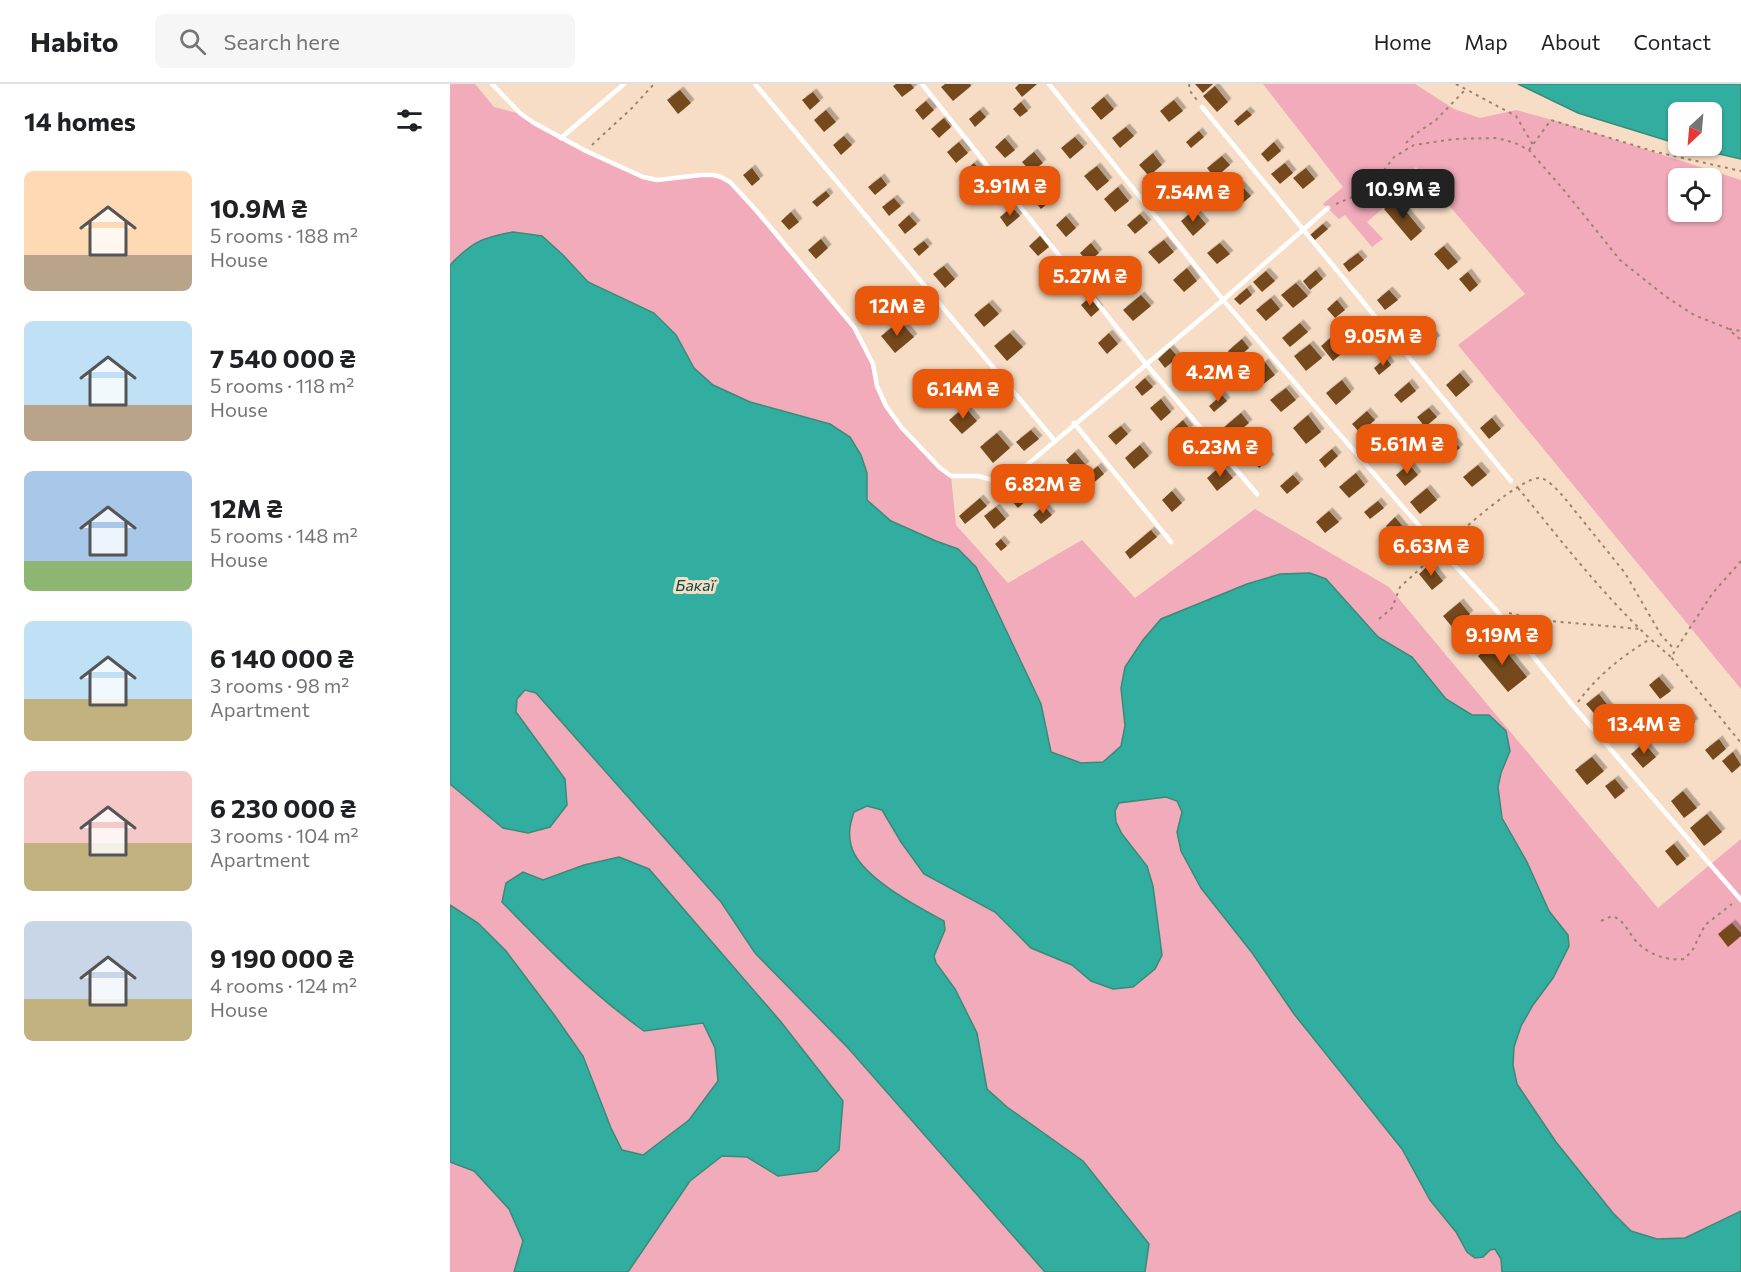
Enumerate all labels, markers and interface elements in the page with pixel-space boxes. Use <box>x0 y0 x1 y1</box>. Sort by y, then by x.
search box <box>155 14 575 68</box>
text: Habito <box>30 24 119 58</box>
icon: search <box>176 25 209 58</box>
text: Search here <box>224 28 340 55</box>
text: Home <box>1374 29 1431 54</box>
text: Map <box>1464 29 1508 54</box>
text: About <box>1541 29 1600 54</box>
text: Contact <box>1633 29 1711 54</box>
north arrow <box>1668 102 1722 156</box>
map controls <box>1668 102 1722 222</box>
icon: filters <box>393 104 426 137</box>
text: 14 homes <box>24 105 136 136</box>
pin: 3.91M ₴ <box>955 166 1065 217</box>
button: locate <box>1668 168 1722 222</box>
pin: 10.9M ₴ <box>1348 169 1458 220</box>
pin: 7.54M ₴ <box>1138 172 1248 223</box>
text: 3.91M ₴ <box>973 173 1047 197</box>
text: 10.9M ₴ <box>1365 176 1441 200</box>
text: 7.54M ₴ <box>1156 179 1230 203</box>
text: 10.9M ₴ <box>210 192 308 223</box>
icon: home <box>72 195 144 267</box>
text: 5 rooms · 188 m² <box>210 223 358 247</box>
text: House <box>210 247 268 271</box>
pin: 5.27M ₴ <box>1035 256 1145 307</box>
text: 5.27M ₴ <box>1053 263 1127 287</box>
pin: 12M ₴ <box>855 286 939 337</box>
text: 12M ₴ <box>869 293 925 317</box>
pin: 9.05M ₴ <box>1328 316 1438 367</box>
text: 9.05M ₴ <box>1344 323 1422 347</box>
text: 7 540 000 ₴ <box>210 342 356 373</box>
icon: home <box>72 345 144 417</box>
pin: 4.2M ₴ <box>1169 352 1267 403</box>
text: 4.2M ₴ <box>1186 359 1250 383</box>
pin: 6.14M ₴ <box>908 369 1018 420</box>
text: 5 rooms · 118 m² <box>210 373 354 397</box>
text: 6.14M ₴ <box>927 376 999 400</box>
text: House <box>210 397 268 421</box>
pin: 5.61M ₴ <box>1352 424 1462 475</box>
pin: 6.23M ₴ <box>1165 427 1275 478</box>
text: 5.61M ₴ <box>1370 431 1444 455</box>
text: 6.23M ₴ <box>1182 434 1258 458</box>
pin: 6.82M ₴ <box>988 464 1098 515</box>
text: 6.82M ₴ <box>1005 471 1081 495</box>
text: 12M ₴ <box>210 492 283 523</box>
icon: home <box>72 495 144 567</box>
text: 5 rooms · 148 m² <box>210 523 358 547</box>
pin: 6.63M ₴ <box>1376 526 1486 577</box>
text: 6.63M ₴ <box>1393 533 1469 557</box>
text: House <box>210 547 268 571</box>
water label: Бакаї <box>675 575 717 594</box>
pin: 9.19M ₴ <box>1447 615 1557 666</box>
text: 9.19M ₴ <box>1466 622 1538 646</box>
text: 6 140 000 ₴ <box>210 642 354 673</box>
icon: home <box>72 645 144 717</box>
text: 3 rooms · 98 m² <box>210 673 349 697</box>
text: Apartment <box>210 697 310 721</box>
pin: 13.4M ₴ <box>1589 704 1699 755</box>
text: 13.4M ₴ <box>1607 711 1681 735</box>
text: 6 230 000 ₴ <box>210 792 356 823</box>
icon: home <box>72 795 144 867</box>
text: 3 rooms · 104 m² <box>210 823 359 847</box>
text: Apartment <box>210 847 310 871</box>
text: 9 190 000 ₴ <box>210 942 354 973</box>
icon: home <box>72 945 144 1017</box>
text: 4 rooms · 124 m² <box>210 973 357 997</box>
text: House <box>210 997 268 1021</box>

